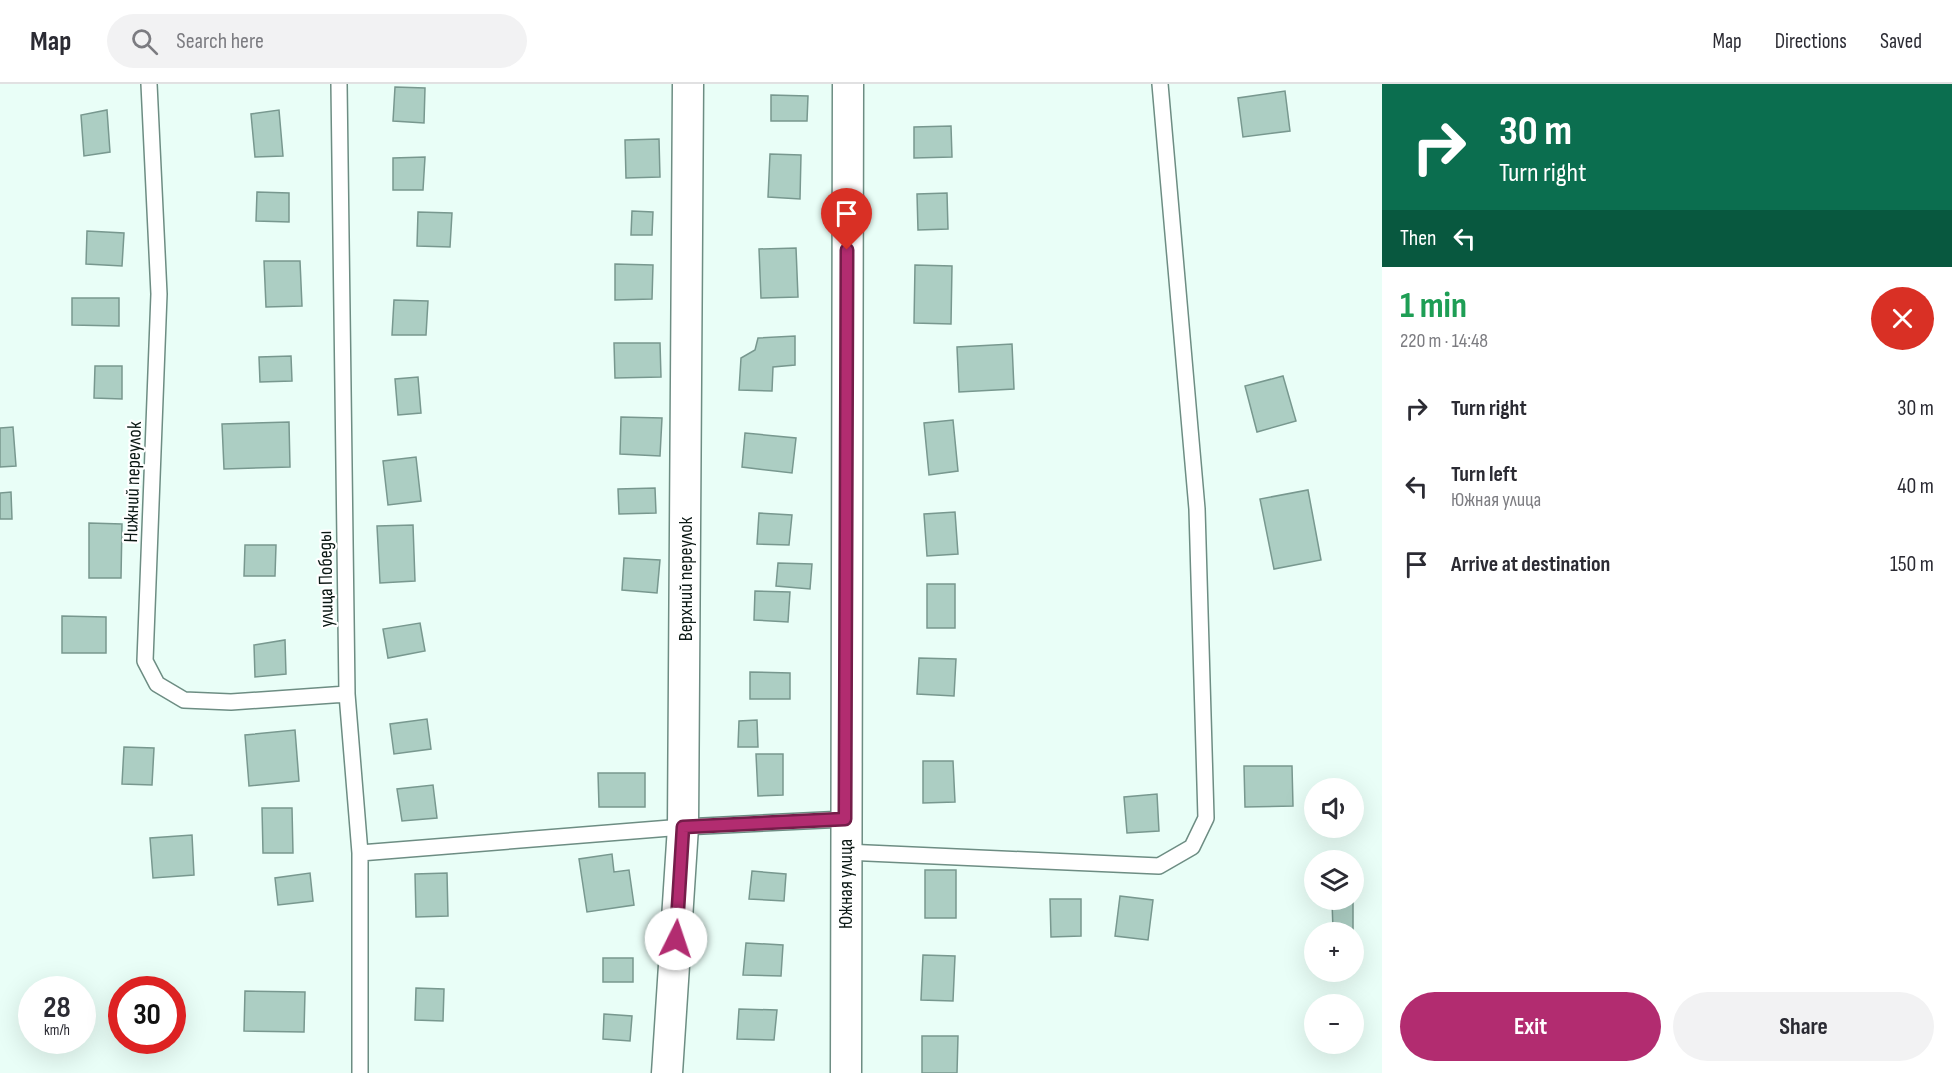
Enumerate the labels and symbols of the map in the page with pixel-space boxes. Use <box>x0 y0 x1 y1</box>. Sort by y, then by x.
pin <box>821 188 872 250</box>
street label: Нижний переулок <box>119 421 147 543</box>
street label: Верхний переулок <box>674 516 698 641</box>
street label: улица Победы <box>313 530 339 628</box>
street label: Южная улица <box>834 839 858 929</box>
position arrow <box>644 907 708 971</box>
speed limit sign: 30 <box>108 976 186 1054</box>

